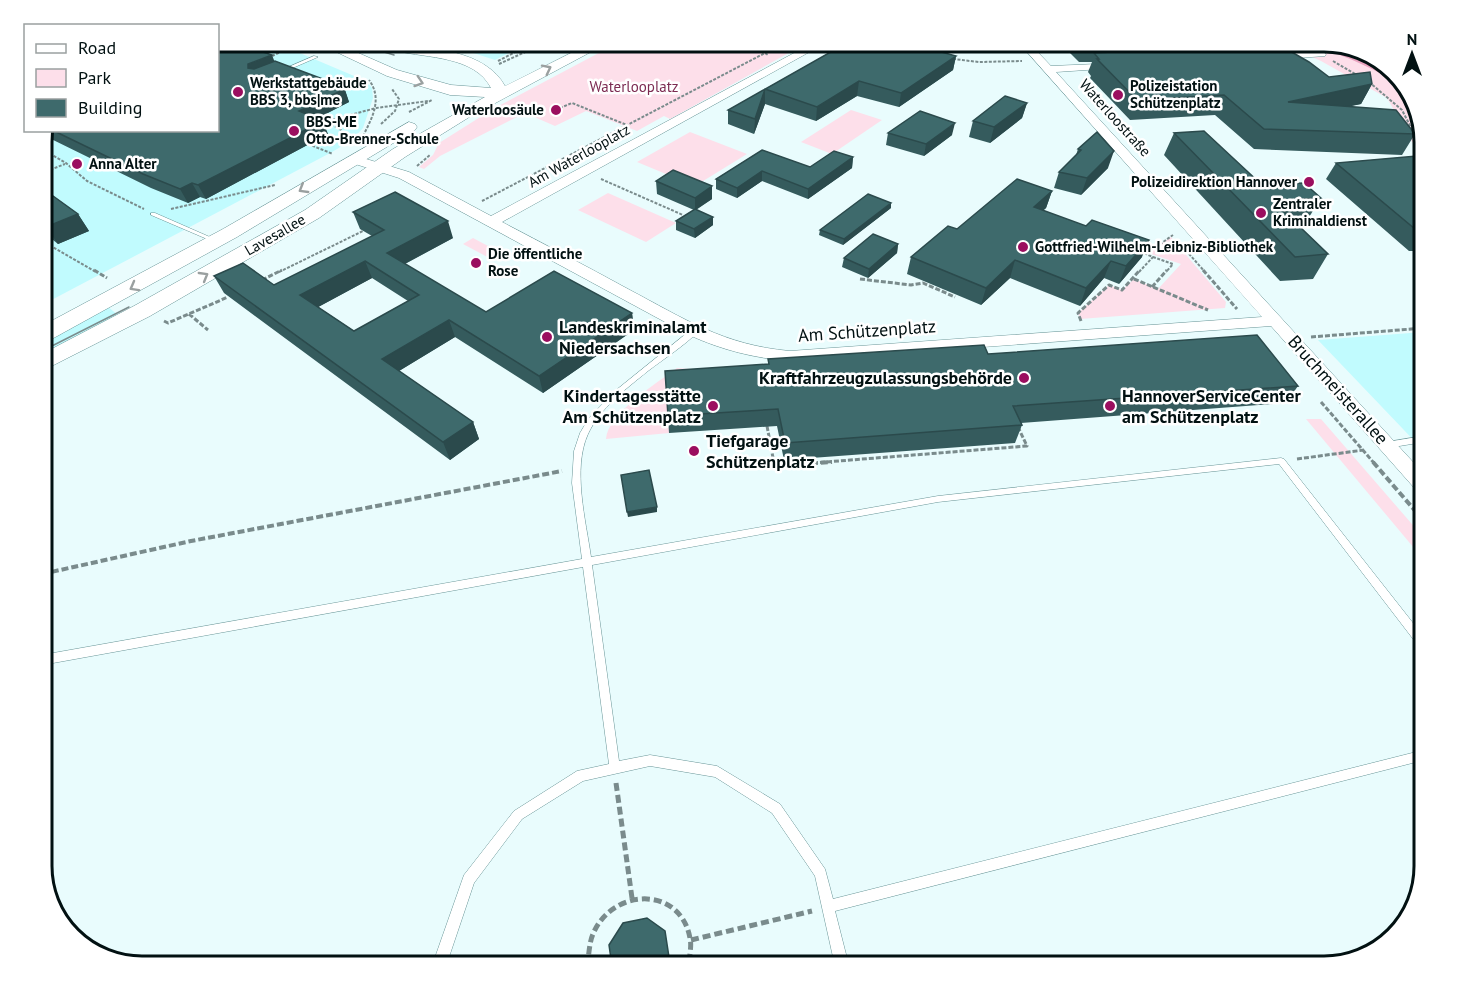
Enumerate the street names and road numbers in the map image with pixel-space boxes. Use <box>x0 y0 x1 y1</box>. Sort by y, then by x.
street label: Waterloostraße <box>1076 75 1155 160</box>
street label: Am Waterlooplatz <box>524 120 633 191</box>
street label: Lavesallee <box>241 210 309 260</box>
street label: Am Schützenplatz <box>797 314 937 347</box>
street label: Bruchmeisterallee <box>1283 330 1393 449</box>

